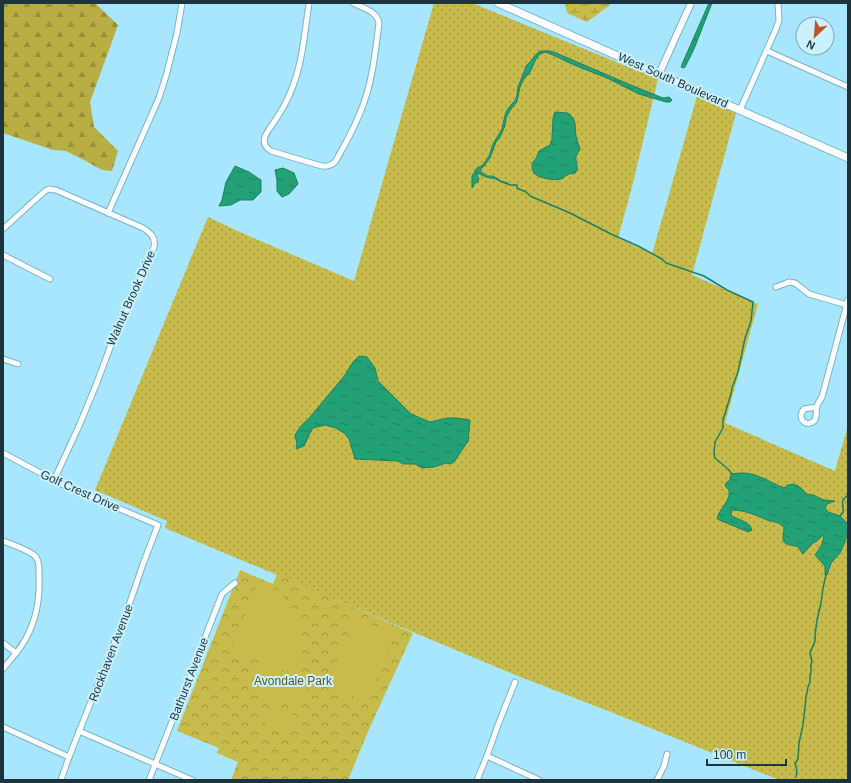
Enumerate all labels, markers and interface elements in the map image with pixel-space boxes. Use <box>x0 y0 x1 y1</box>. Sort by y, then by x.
north arrow <box>795 16 835 56</box>
text: N <box>804 38 817 52</box>
street label: West South Boulevard <box>616 49 730 111</box>
street label: Walnut Brook Drive <box>104 248 158 348</box>
street label: Golf Crest Drive <box>38 467 122 515</box>
street label: Rockhaven Avenue <box>86 602 136 704</box>
street label: Bathurst Avenue <box>167 635 211 723</box>
park label: Avondale Park <box>254 674 333 688</box>
scale bar <box>707 741 786 767</box>
text: 100 m <box>713 748 746 762</box>

